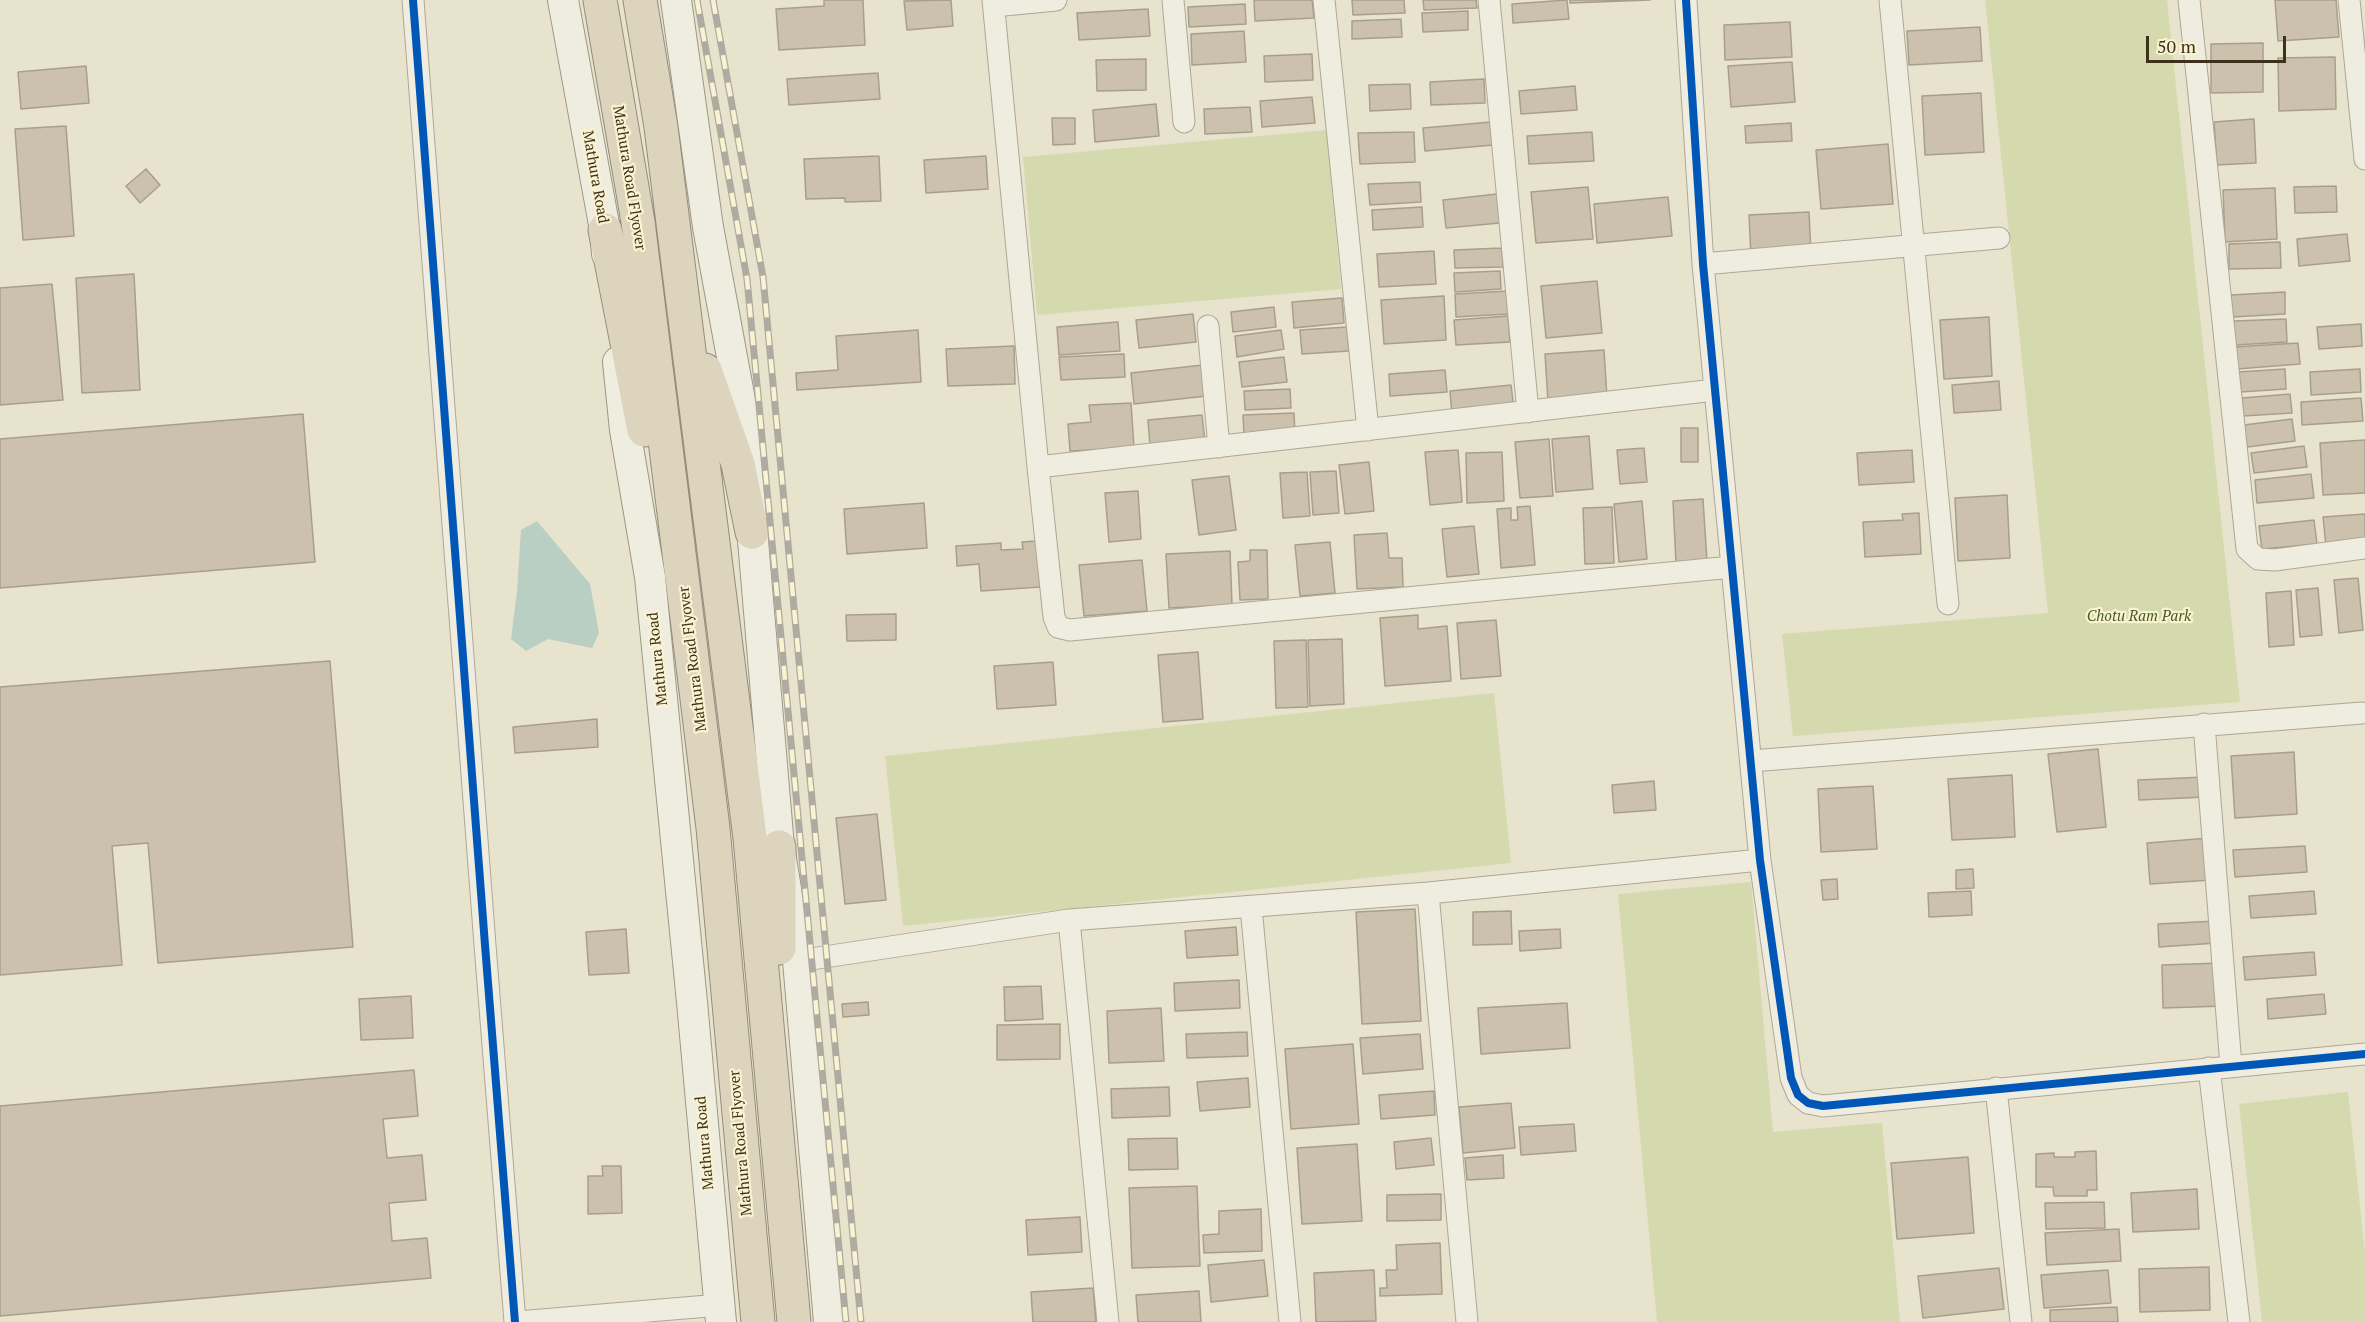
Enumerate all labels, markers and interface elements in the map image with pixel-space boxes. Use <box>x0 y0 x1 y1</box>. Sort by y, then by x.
scale bar <box>2149 24 2288 62</box>
text: 50 m <box>2157 34 2196 58</box>
street label: Mathura Road Flyover <box>609 104 649 252</box>
street label: Mathura Road <box>578 129 612 225</box>
street label: Mathura Road Flyover <box>675 585 711 733</box>
park label: Chotu Ram Park <box>2087 608 2191 626</box>
street label: Mathura Road <box>644 611 672 707</box>
street label: Mathura Road Flyover <box>726 1069 756 1217</box>
street label: Mathura Road <box>692 1095 718 1191</box>

